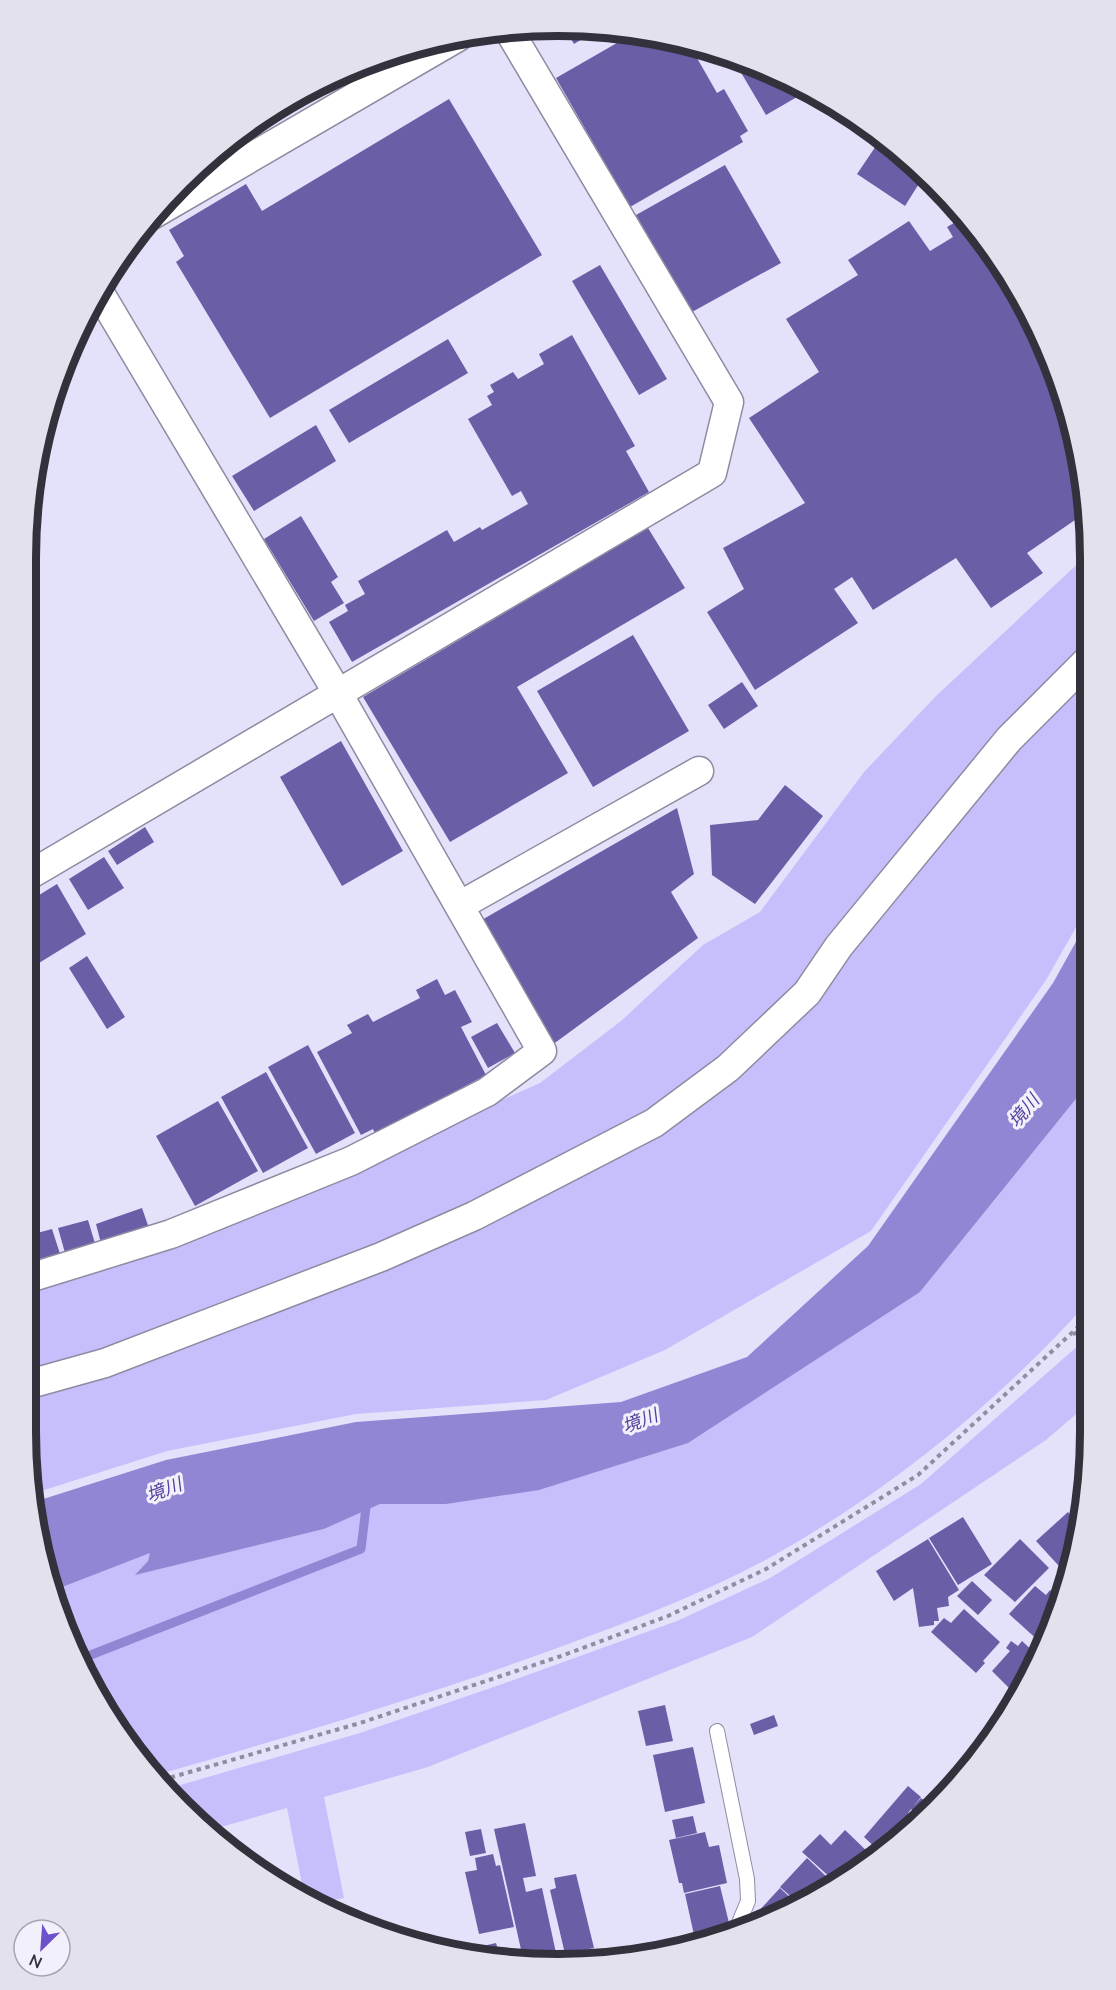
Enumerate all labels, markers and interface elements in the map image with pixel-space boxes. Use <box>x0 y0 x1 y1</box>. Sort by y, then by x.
water label: 境川 <box>1003 1088 1046 1133</box>
water label: 境川 <box>619 1403 663 1439</box>
water label: 境川 <box>143 1472 187 1508</box>
north arrow <box>12 1918 72 1978</box>
text: N <box>26 1948 46 1973</box>

